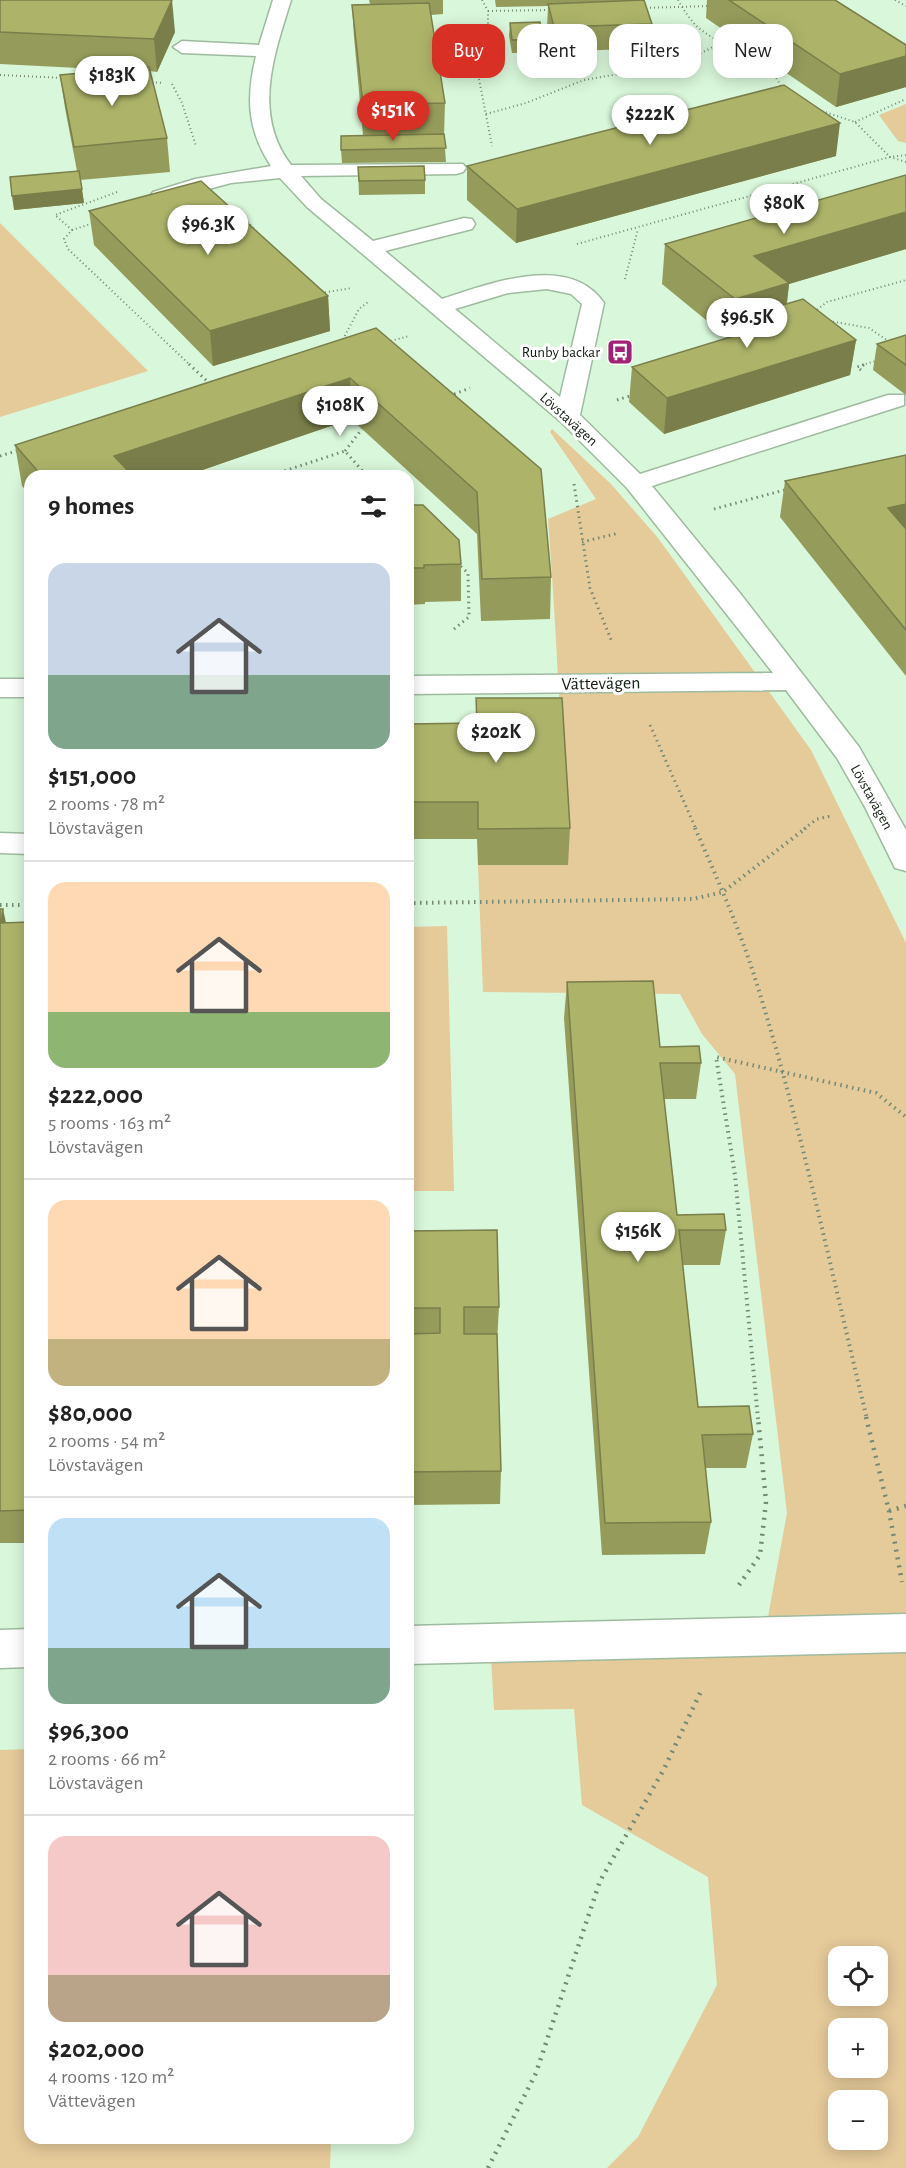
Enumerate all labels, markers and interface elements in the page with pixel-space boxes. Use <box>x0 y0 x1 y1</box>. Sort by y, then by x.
chip: Buy <box>432 24 505 78</box>
chip: Rent <box>517 24 597 78</box>
chip: Filters <box>609 24 701 78</box>
chip: New <box>713 24 793 78</box>
pin: $183K <box>70 56 154 107</box>
text: $183K <box>89 65 135 85</box>
pin: $151K <box>351 91 435 142</box>
pin: $222K <box>608 95 692 146</box>
text: $151K <box>371 100 415 120</box>
text: $222K <box>626 104 674 124</box>
pin: $80K <box>748 184 820 235</box>
text: $80K <box>764 193 804 213</box>
pin: $96.3K <box>159 205 257 256</box>
text: $96.3K <box>181 214 235 234</box>
pin: $96.5K <box>698 298 796 349</box>
text: $96.5K <box>720 307 774 327</box>
bus stop icon: Runby backar <box>605 337 635 367</box>
place label: Runby backar <box>522 345 600 360</box>
pin: $108K <box>298 386 382 437</box>
street label: Lövstavägen <box>537 390 600 449</box>
text: $108K <box>316 395 364 415</box>
icon: filters <box>357 490 390 523</box>
text: 9 homes <box>48 493 134 519</box>
icon: home <box>165 602 273 710</box>
street label: Vättevägen <box>561 674 641 694</box>
pin: $202K <box>454 713 538 764</box>
text: $202K <box>471 722 521 742</box>
street label: Lövstavägen <box>848 762 895 832</box>
text: $151,000 <box>48 763 136 789</box>
text: 2 rooms · 78 m² <box>48 794 165 814</box>
text: Lövstavägen <box>48 818 143 838</box>
icon: home <box>165 921 273 1029</box>
text: $222,000 <box>48 1082 143 1108</box>
text: 5 rooms · 163 m² <box>48 1113 171 1133</box>
text: Lövstavägen <box>48 1137 143 1157</box>
pin: $156K <box>596 1212 680 1263</box>
text: $156K <box>615 1221 661 1241</box>
icon: home <box>165 1239 273 1347</box>
text: $80,000 <box>48 1400 133 1426</box>
text: 2 rooms · 54 m² <box>48 1431 165 1451</box>
text: Lövstavägen <box>48 1455 143 1475</box>
icon: home <box>165 1557 273 1665</box>
text: $96,300 <box>48 1718 129 1744</box>
text: 2 rooms · 66 m² <box>48 1749 166 1769</box>
text: Lövstavägen <box>48 1773 143 1793</box>
icon: home <box>165 1875 273 1983</box>
map controls <box>828 1946 888 2150</box>
button: locate <box>828 1946 888 2006</box>
button: + <box>828 2018 888 2078</box>
text: $202,000 <box>48 2036 144 2062</box>
text: 4 rooms · 120 m² <box>48 2067 174 2087</box>
button: − <box>828 2090 888 2150</box>
text: Vättevägen <box>48 2091 136 2111</box>

